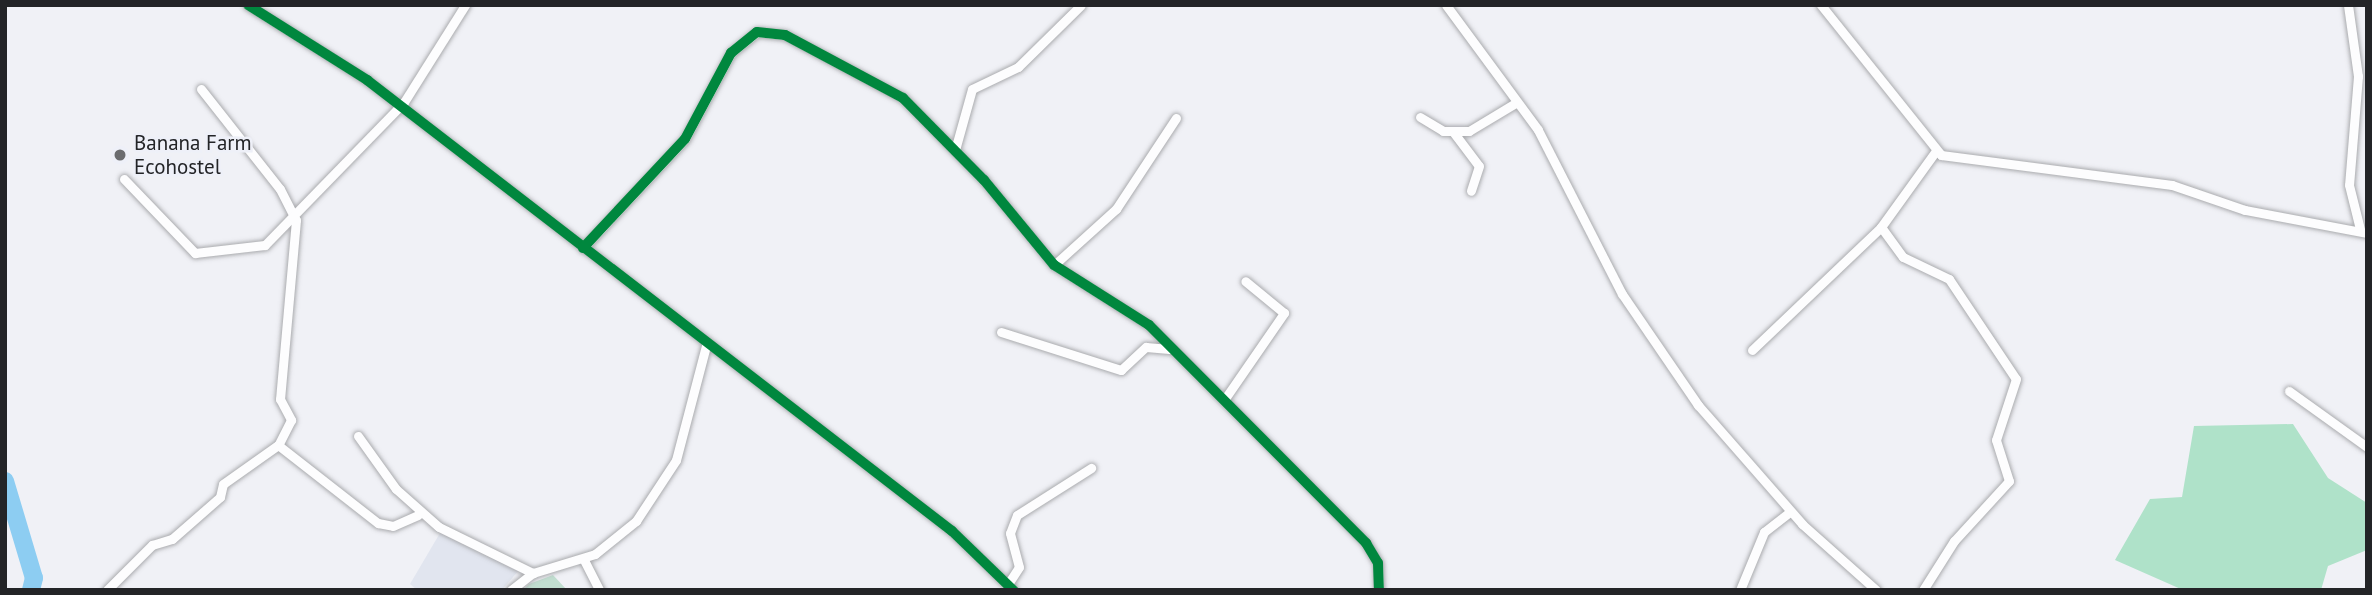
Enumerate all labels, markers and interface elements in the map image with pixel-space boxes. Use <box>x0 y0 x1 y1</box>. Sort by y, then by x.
place label: Banana Farm Ecohostel <box>134 130 252 180</box>
marker: Banana Farm Ecohostel <box>112 147 128 163</box>

